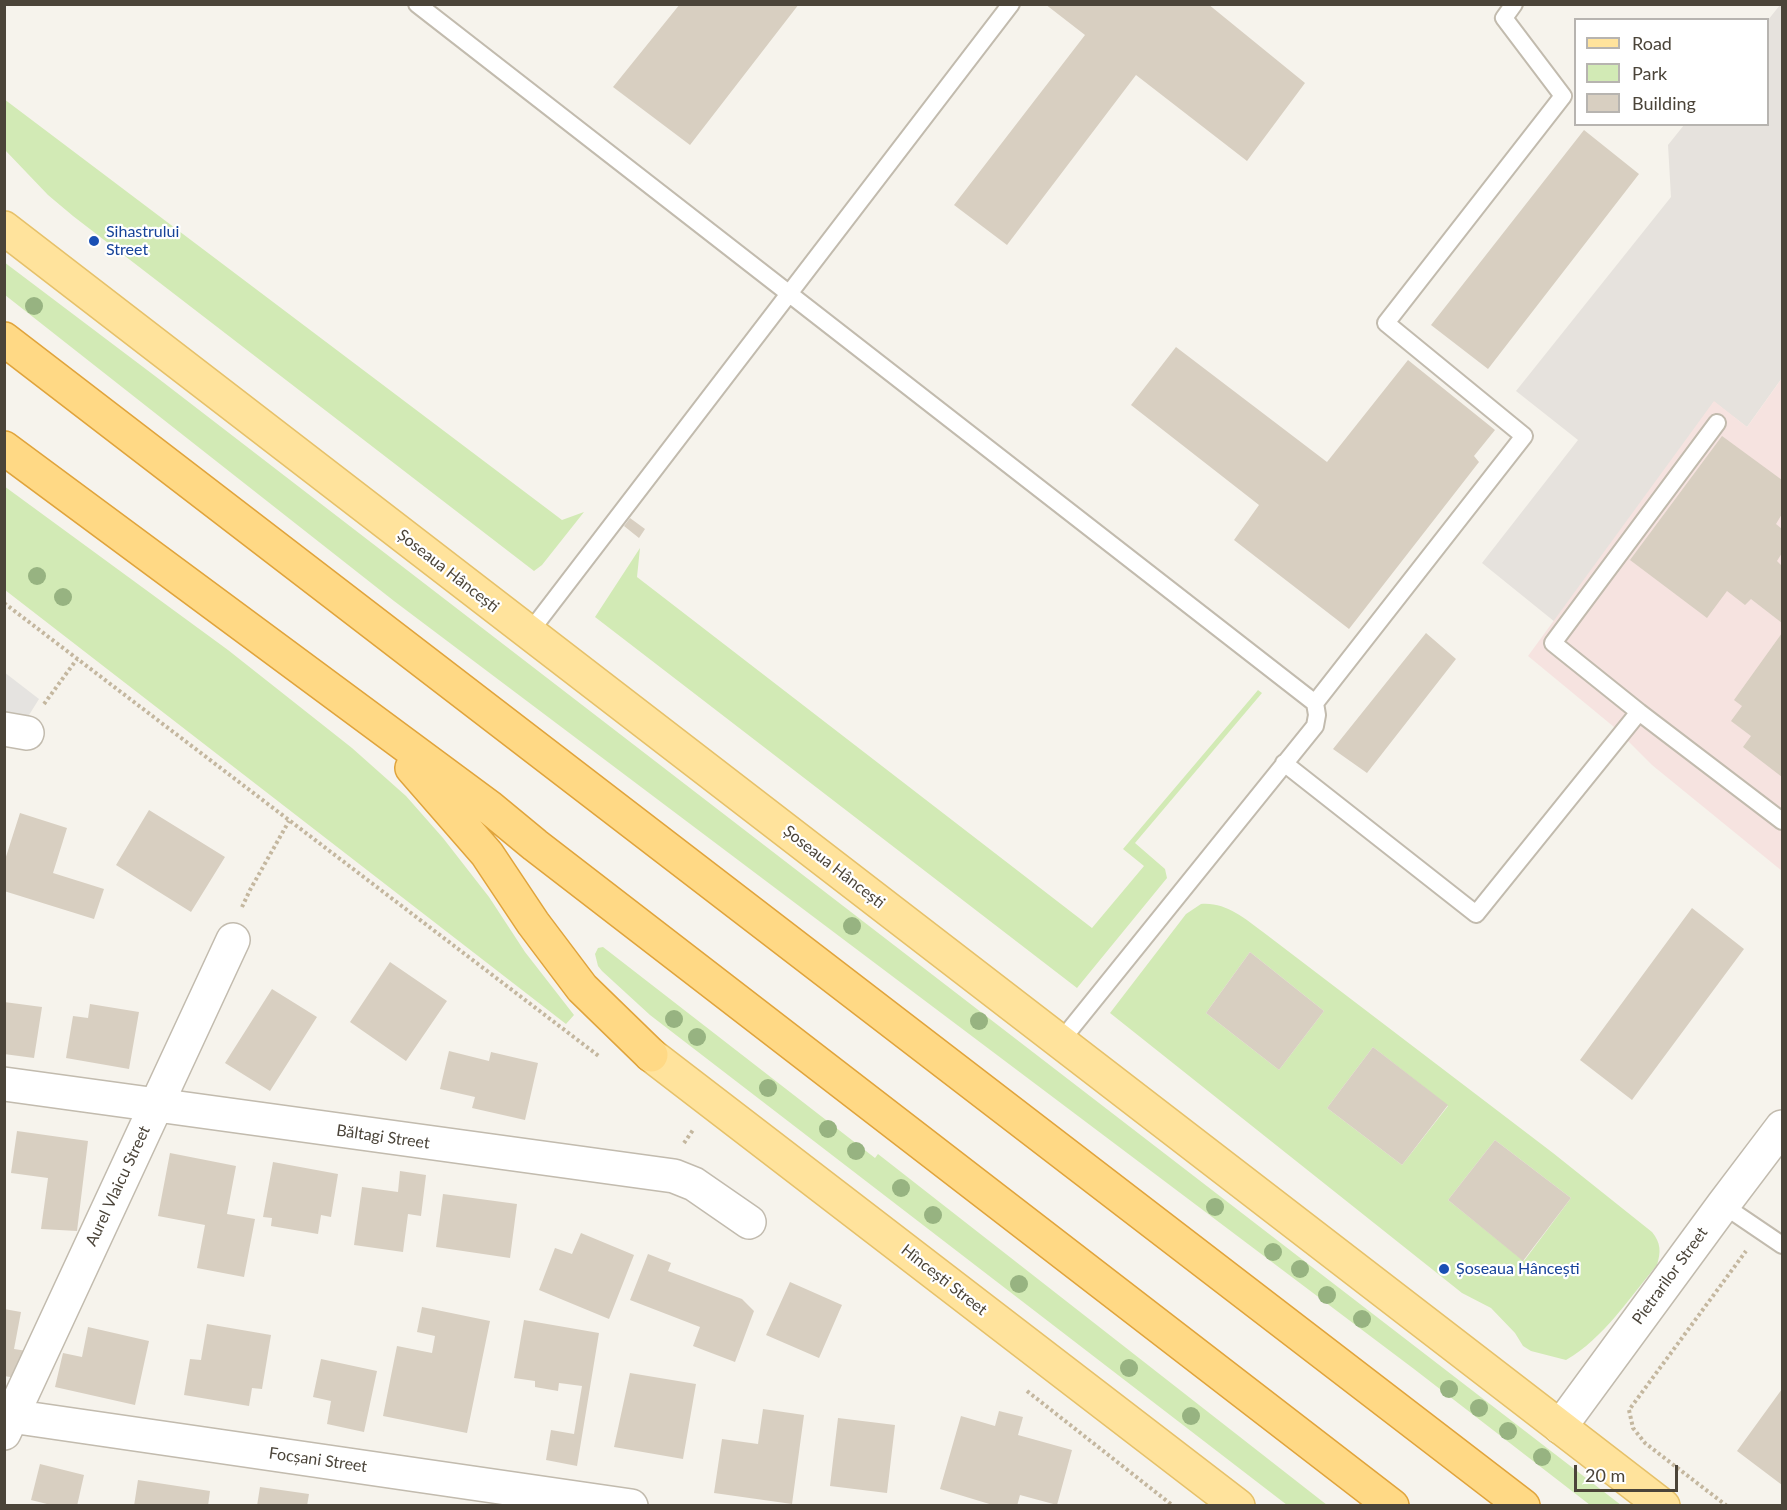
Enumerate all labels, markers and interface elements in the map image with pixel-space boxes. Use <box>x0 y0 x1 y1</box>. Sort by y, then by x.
legend <box>1574 18 1769 126</box>
text: Road <box>1632 32 1672 54</box>
text: Park <box>1632 62 1667 84</box>
text: Building <box>1632 92 1696 114</box>
place label: Sihastrului Street <box>106 222 179 260</box>
marker: Sihastrului Street <box>87 234 101 248</box>
street label: Șoseaua Hâncești <box>393 525 503 617</box>
street label: Șoseaua Hâncești <box>779 821 889 913</box>
street label: Băltagi Street <box>335 1121 431 1153</box>
street label: Aurel Vlaicu Street <box>82 1123 154 1249</box>
street label: Pietrarilor Street <box>1628 1224 1712 1328</box>
street label: Hîncești Street <box>897 1240 991 1320</box>
place label: Șoseaua Hâncești <box>1456 1259 1580 1279</box>
marker: Șoseaua Hâncești <box>1437 1262 1451 1276</box>
street label: Focșani Street <box>268 1444 368 1476</box>
scale bar <box>1577 1453 1680 1491</box>
text: 20 m <box>1585 1464 1625 1486</box>

